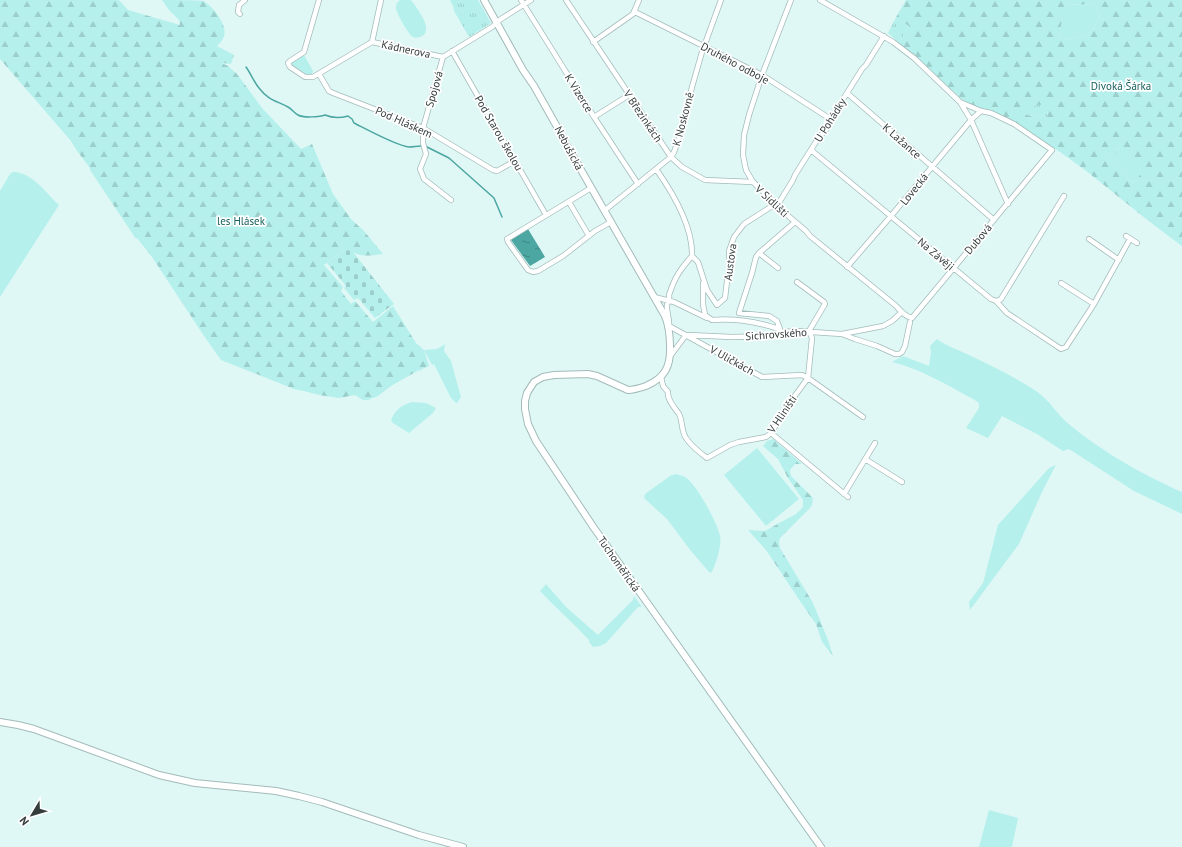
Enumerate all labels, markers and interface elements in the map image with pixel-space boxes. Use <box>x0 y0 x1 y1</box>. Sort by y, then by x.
street label: Kádnerova <box>380 37 432 61</box>
street label: Druhého odboje <box>698 39 772 87</box>
street label: Spojová <box>422 69 446 109</box>
street label: K Vizerce <box>562 71 596 115</box>
park label: Divoká Šárka <box>1091 79 1151 93</box>
street label: V Březinkách <box>620 86 666 145</box>
street label: K Noskovně <box>669 90 697 147</box>
street label: Pod Starou školou <box>472 93 526 173</box>
street label: U Pohádky <box>811 95 850 145</box>
street label: Pod Hláskem <box>373 103 435 141</box>
street label: K Lažance <box>880 120 925 162</box>
street label: Nebušická <box>552 123 586 173</box>
street label: Lovecká <box>897 170 931 208</box>
street label: V Sídlišti <box>751 181 792 220</box>
park label: les Hlásek <box>217 214 266 228</box>
street label: Dubová <box>961 221 995 257</box>
street label: Na Závěji <box>915 235 957 273</box>
street label: Austova <box>720 243 740 281</box>
street label: Sichrovského <box>745 325 807 343</box>
street label: V Uličkách <box>706 342 757 378</box>
street label: V Hliništi <box>764 392 800 436</box>
street label: Tuchoměřická <box>595 534 643 594</box>
north arrow <box>12 795 52 835</box>
text: N <box>16 814 32 828</box>

